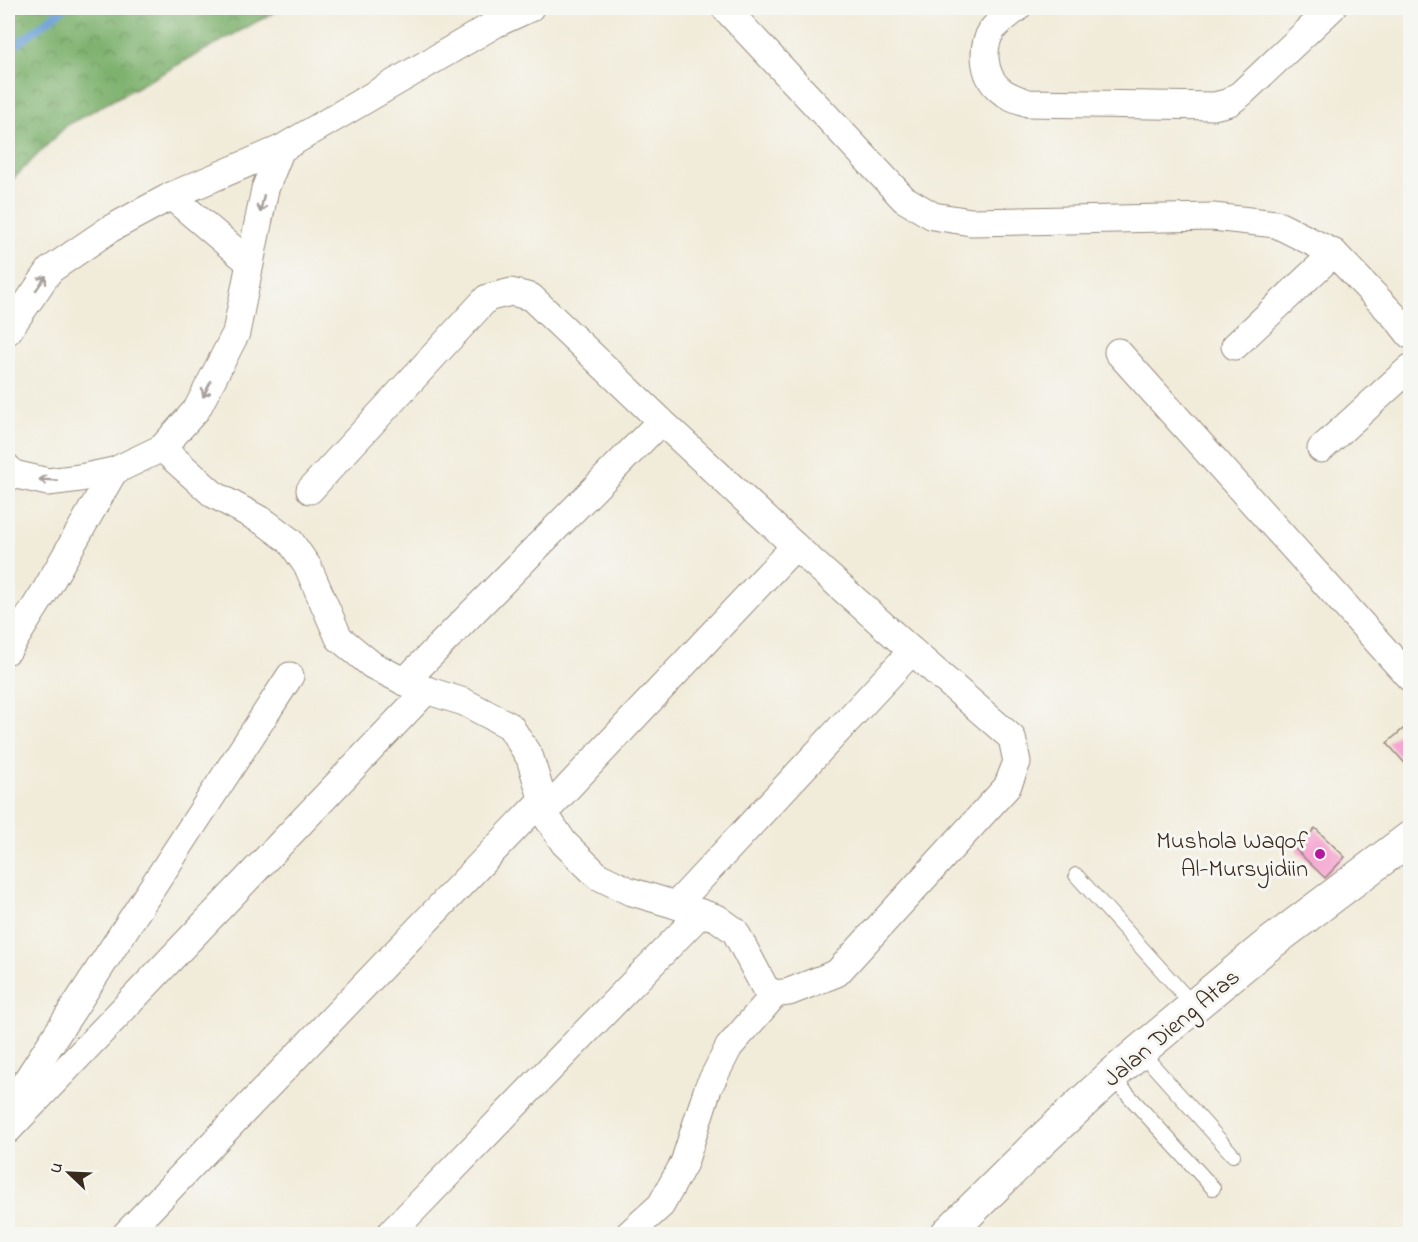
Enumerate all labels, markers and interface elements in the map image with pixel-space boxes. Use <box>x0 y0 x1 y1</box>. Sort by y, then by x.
one-way arrow <box>256 194 267 213</box>
one-way arrow <box>35 275 47 291</box>
one-way arrow <box>201 380 212 398</box>
one-way arrow <box>39 474 58 485</box>
place label: Mushola Waqof Al-Mursyidiin <box>1156 825 1309 889</box>
marker: Mushola Waqof Al-Mursyidiin <box>1313 847 1327 861</box>
street label: Jalan Dieng Atas <box>1097 961 1249 1097</box>
north arrow <box>39 1143 99 1203</box>
text: U <box>44 1159 70 1177</box>

